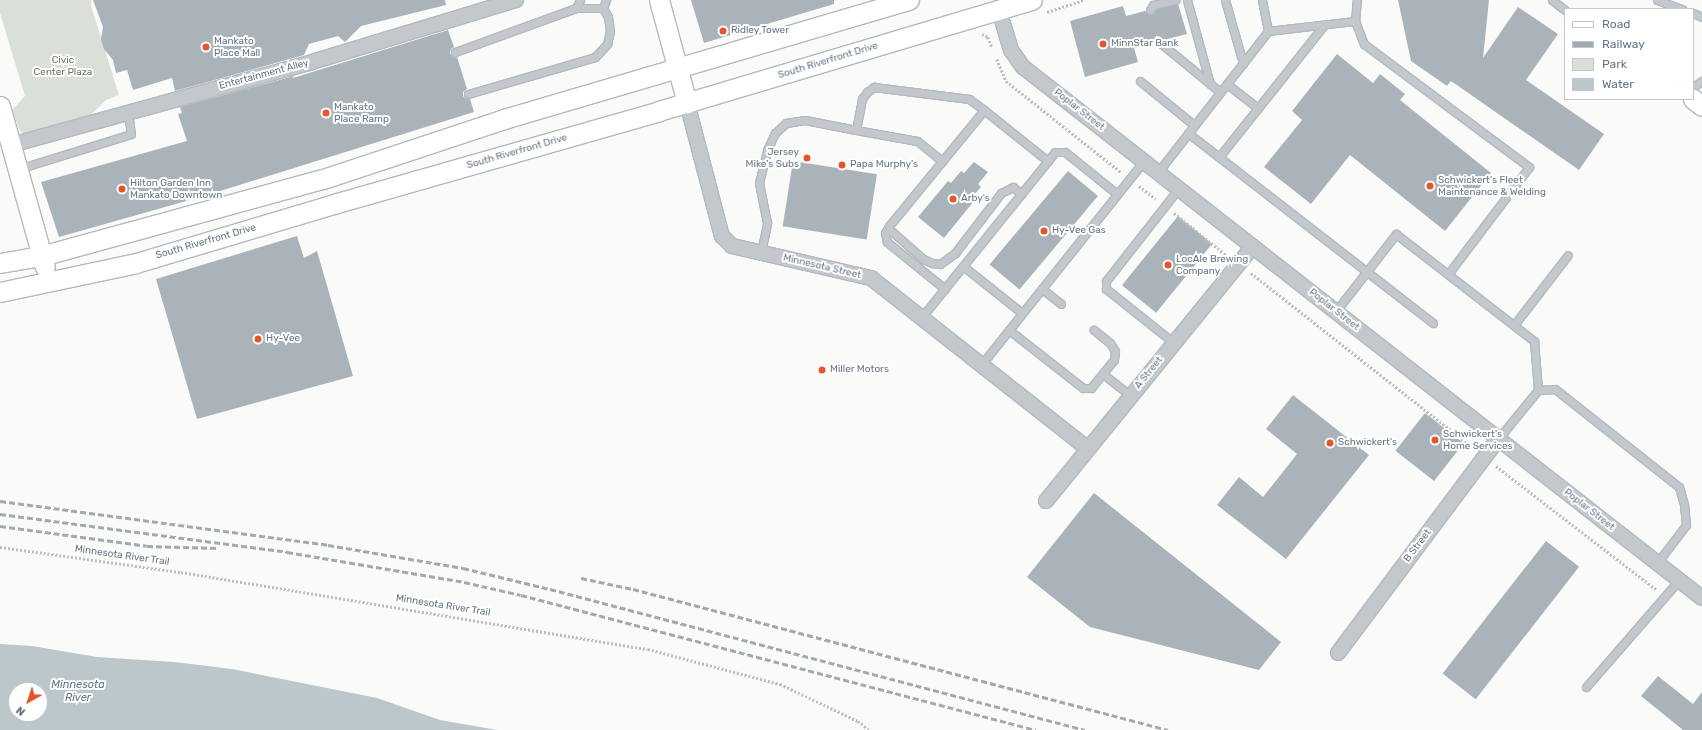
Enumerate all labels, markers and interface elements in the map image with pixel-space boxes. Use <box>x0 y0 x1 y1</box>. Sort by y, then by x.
legend <box>1564 8 1694 100</box>
text: Road <box>1602 17 1630 31</box>
place label: Ridley Tower <box>731 25 789 37</box>
marker: Ridley Tower <box>718 26 728 36</box>
place label: Mankato Place Mall <box>214 35 260 58</box>
text: Railway <box>1602 37 1645 51</box>
place label: MinnStar Bank <box>1111 38 1179 50</box>
marker: MinnStar Bank <box>1098 39 1108 49</box>
street label: South Riverfront Drive <box>777 40 879 82</box>
marker: Mankato Place Mall <box>201 42 211 52</box>
park label: Civic Center Plaza <box>34 54 92 78</box>
street label: Entertainment Alley <box>218 57 310 93</box>
text: Park <box>1602 57 1627 71</box>
text: Water <box>1602 77 1634 91</box>
street label: Poplar Street <box>1051 86 1107 134</box>
place label: Mankato Place Ramp <box>334 101 389 124</box>
marker: Mankato Place Ramp <box>321 108 331 118</box>
street label: South Riverfront Drive <box>465 132 569 172</box>
place label: Jersey Mike's Subs <box>746 146 799 170</box>
marker: Jersey Mike's Subs <box>802 153 812 163</box>
place label: Papa Murphy's <box>850 159 918 171</box>
marker: Papa Murphy's <box>837 160 847 170</box>
place label: Schwickert's Fleet Maintenance & Welding <box>1438 174 1546 198</box>
place label: Hilton Garden Inn Mankato Downtown <box>130 177 222 200</box>
marker: Schwickert's Fleet Maintenance & Welding <box>1425 181 1435 191</box>
marker: Hilton Garden Inn Mankato Downtown <box>117 184 127 194</box>
place label: Arby's <box>961 193 990 205</box>
marker: Arby's <box>948 194 958 204</box>
street label: South Riverfront Drive <box>154 222 258 262</box>
place label: Hy-Vee Gas <box>1052 225 1106 237</box>
marker: Hy-Vee Gas <box>1039 226 1049 236</box>
street label: Minnesota Street <box>782 252 862 282</box>
place label: LocAle Brewing Company <box>1176 253 1248 276</box>
marker: LocAle Brewing Company <box>1163 260 1173 270</box>
street label: Poplar Street <box>1306 286 1362 334</box>
place label: Hy-Vee <box>266 333 300 345</box>
marker: Hy-Vee <box>253 334 263 344</box>
street label: A Street <box>1132 354 1166 392</box>
place label: Miller Motors <box>830 364 889 376</box>
marker: Miller Motors <box>817 365 827 375</box>
place label: Schwickert's Home Services <box>1443 428 1513 452</box>
marker: Schwickert's Home Services <box>1430 435 1440 445</box>
place label: Schwickert's <box>1338 437 1397 449</box>
marker: Schwickert's <box>1325 438 1335 448</box>
street label: Poplar Street <box>1561 486 1617 534</box>
street label: B Street <box>1402 527 1434 565</box>
street label: Minnesota River Trail <box>74 543 170 569</box>
street label: Minnesota River Trail <box>395 593 491 619</box>
water label: Minnesota River <box>51 679 105 705</box>
north arrow <box>8 682 48 722</box>
text: N <box>14 703 28 718</box>

